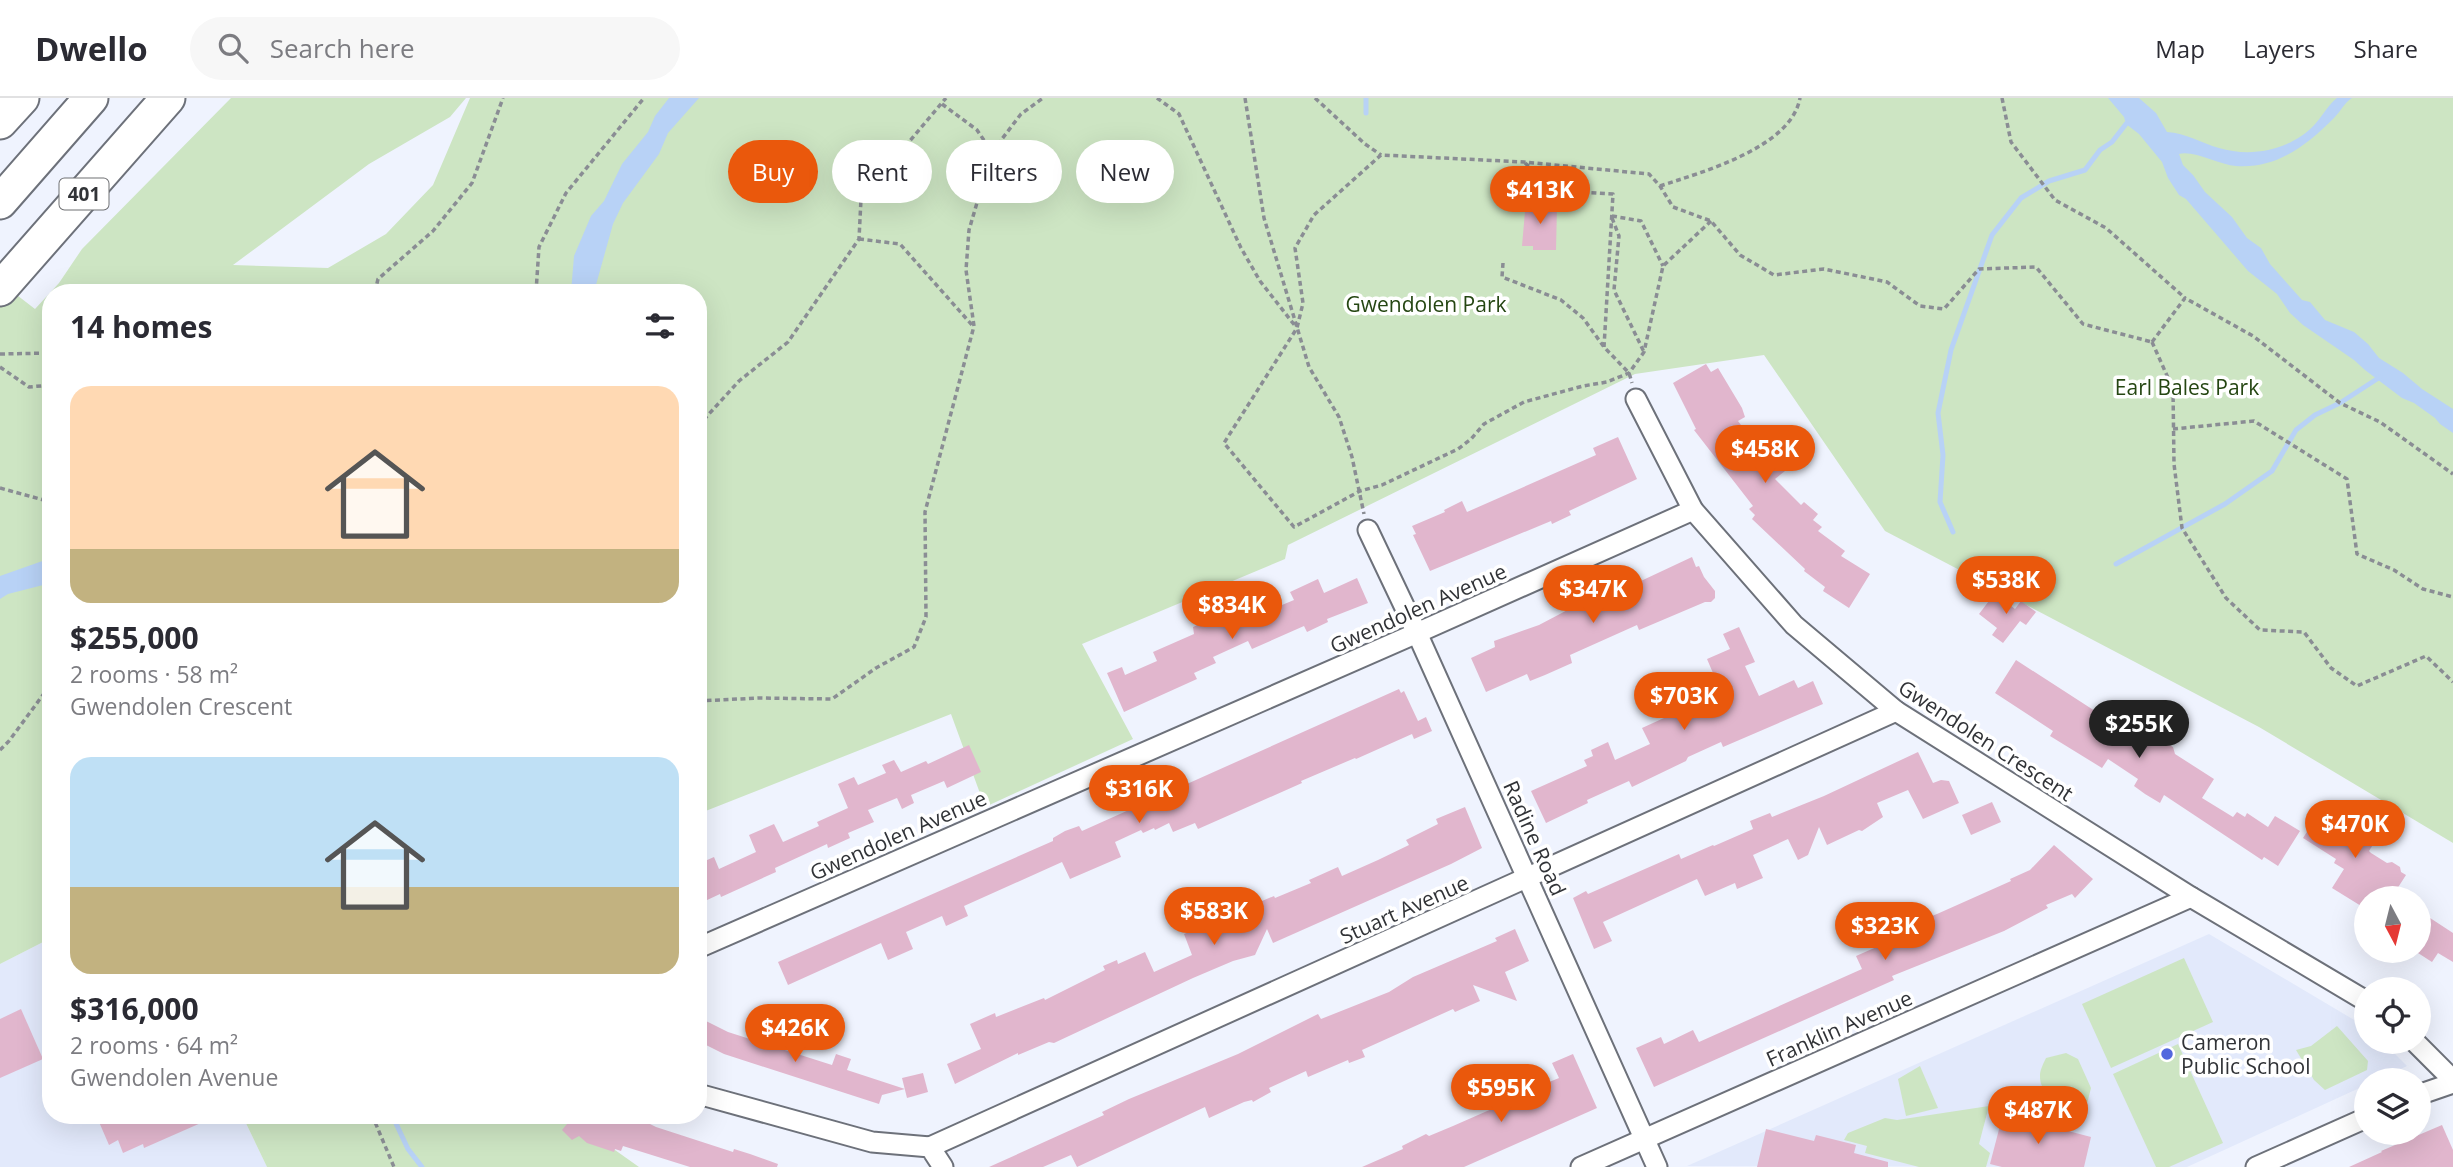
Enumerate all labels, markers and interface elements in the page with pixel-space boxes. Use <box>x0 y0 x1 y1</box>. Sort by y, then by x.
search box <box>190 17 680 80</box>
text: Dwello <box>35 26 148 71</box>
icon: search <box>214 29 252 67</box>
text: Search here <box>270 30 415 66</box>
text: Map <box>2155 32 2205 65</box>
text: Layers <box>2243 32 2316 65</box>
text: Share <box>2354 32 2418 65</box>
chip: Buy <box>728 140 818 203</box>
chip: Rent <box>832 140 932 203</box>
chip: Filters <box>946 140 1062 203</box>
chip: New <box>1076 140 1174 203</box>
pin: $413K <box>1491 166 1589 226</box>
text: $413K <box>1506 173 1574 205</box>
road number: 401 <box>60 178 108 209</box>
park label: Gwendolen Park <box>1345 290 1507 318</box>
text: 14 homes <box>70 306 213 347</box>
icon: filters <box>641 307 679 345</box>
park label: Earl Bales Park <box>2115 373 2259 401</box>
pin: $458K <box>1716 426 1814 485</box>
icon: home <box>312 431 438 557</box>
text: $458K <box>1731 432 1799 464</box>
pin: $538K <box>1957 556 2055 616</box>
street label: Gwendolen Avenue <box>1325 557 1511 659</box>
text: $538K <box>1972 563 2040 595</box>
pin: $347K <box>1544 566 1642 625</box>
text: $347K <box>1559 572 1627 604</box>
pin: $834K <box>1183 582 1281 641</box>
text: $834K <box>1198 588 1266 620</box>
text: $255,000 <box>70 617 199 658</box>
text: 2 rooms · 58 m² <box>70 658 238 690</box>
pin: $703K <box>1635 672 1733 732</box>
street label: Gwendolen Crescent <box>1893 673 2079 807</box>
text: $703K <box>1650 679 1718 711</box>
text: Gwendolen Crescent <box>70 690 292 722</box>
pin: $255K <box>2090 700 2188 760</box>
text: $255K <box>2105 707 2173 739</box>
pin: $316K <box>1090 766 1188 825</box>
text: $316K <box>1105 772 1173 804</box>
street label: Radine Road <box>1497 776 1573 900</box>
street label: Gwendolen Avenue <box>805 784 991 886</box>
pin: $470K <box>2306 800 2404 860</box>
icon: home <box>312 802 438 928</box>
text: $470K <box>2321 807 2389 839</box>
street label: Stuart Avenue <box>1335 868 1473 950</box>
north arrow <box>2354 886 2431 962</box>
map controls <box>2354 886 2431 1145</box>
pin: $583K <box>1165 888 1263 947</box>
text: $583K <box>1180 894 1248 926</box>
pin: $323K <box>1836 902 1934 962</box>
text: $323K <box>1851 909 1919 941</box>
button: locate <box>2354 977 2431 1054</box>
street label: Franklin Avenue <box>1762 983 1916 1073</box>
text: $316,000 <box>70 988 199 1029</box>
pin: $426K <box>746 1004 844 1064</box>
text: $426K <box>761 1011 829 1043</box>
place label: Cameron Public School <box>2181 1028 2311 1080</box>
text: 2 rooms · 64 m² <box>70 1029 238 1061</box>
marker: Cameron Public School <box>2159 1046 2175 1062</box>
text: Gwendolen Avenue <box>70 1061 278 1093</box>
pin: $595K <box>1452 1065 1550 1124</box>
button: layers <box>2354 1068 2431 1145</box>
text: $595K <box>1467 1071 1535 1103</box>
pin: $487K <box>1989 1086 2087 1146</box>
text: $487K <box>2004 1093 2072 1125</box>

